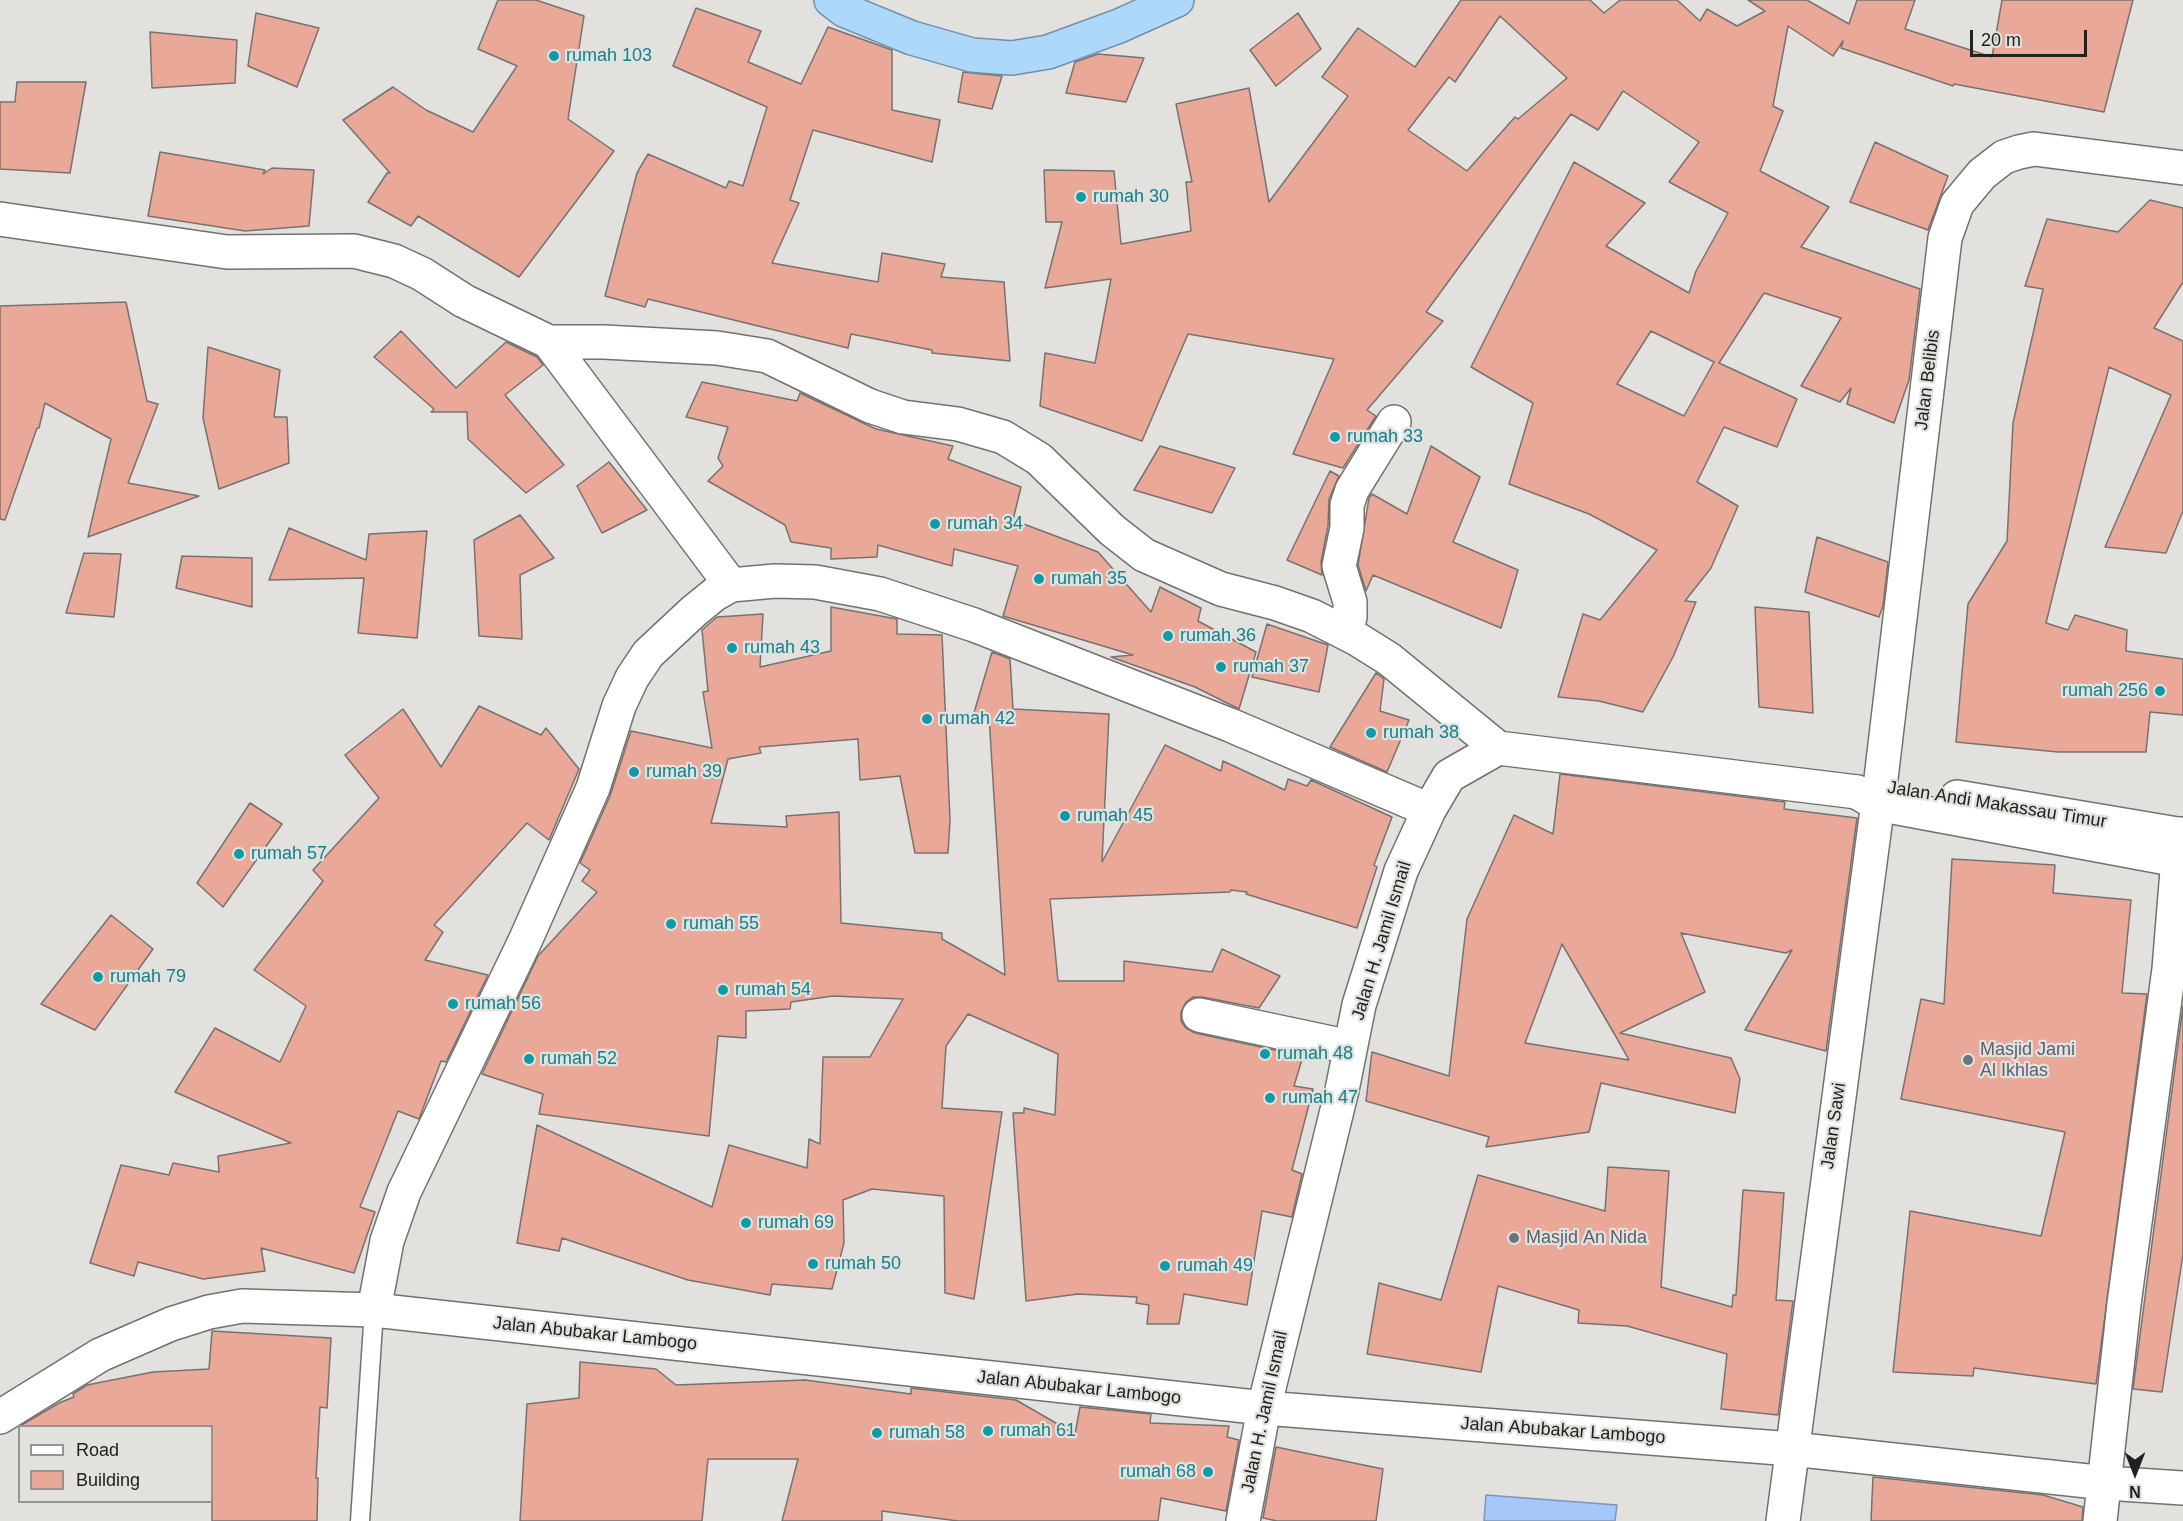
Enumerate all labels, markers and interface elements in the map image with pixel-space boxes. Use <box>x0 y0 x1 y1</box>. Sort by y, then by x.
scale bar <box>1973 18 2090 56</box>
text: 20 m <box>1981 30 2021 50</box>
place label: rumah 103 <box>566 45 652 67</box>
marker: rumah 103 <box>547 49 561 63</box>
place label: rumah 30 <box>1093 186 1169 208</box>
marker: rumah 30 <box>1074 190 1088 204</box>
street label: Jalan Belibis <box>1911 329 1945 431</box>
place label: rumah 33 <box>1347 426 1423 448</box>
marker: rumah 33 <box>1328 430 1342 444</box>
place label: rumah 34 <box>947 513 1023 535</box>
marker: rumah 34 <box>928 517 942 531</box>
place label: rumah 35 <box>1051 568 1127 590</box>
marker: rumah 35 <box>1032 572 1046 586</box>
place label: rumah 36 <box>1180 625 1256 647</box>
marker: rumah 36 <box>1161 629 1175 643</box>
place label: rumah 43 <box>744 637 820 659</box>
marker: rumah 43 <box>725 641 739 655</box>
place label: rumah 37 <box>1233 656 1309 678</box>
marker: rumah 37 <box>1214 660 1228 674</box>
place label: rumah 256 <box>2062 680 2148 702</box>
marker: rumah 256 <box>2153 684 2167 698</box>
place label: rumah 42 <box>939 708 1015 730</box>
marker: rumah 42 <box>920 712 934 726</box>
place label: rumah 38 <box>1383 722 1459 744</box>
marker: rumah 38 <box>1364 726 1378 740</box>
place label: rumah 39 <box>646 761 722 783</box>
marker: rumah 39 <box>627 765 641 779</box>
street label: Jalan Andi Makassau Timur <box>1886 777 2108 833</box>
place label: rumah 45 <box>1077 805 1153 827</box>
marker: rumah 45 <box>1058 809 1072 823</box>
place label: rumah 57 <box>251 843 327 865</box>
marker: rumah 57 <box>232 847 246 861</box>
street label: Jalan H. Jamil Ismail <box>1348 859 1416 1023</box>
place label: rumah 55 <box>683 913 759 935</box>
marker: rumah 55 <box>664 917 678 931</box>
place label: rumah 79 <box>110 966 186 988</box>
marker: rumah 79 <box>91 970 105 984</box>
place label: rumah 54 <box>735 979 811 1001</box>
marker: rumah 54 <box>716 983 730 997</box>
place label: rumah 56 <box>465 993 541 1015</box>
marker: rumah 56 <box>446 997 460 1011</box>
place label: Masjid Jami Al Ikhlas <box>1980 1039 2075 1082</box>
place label: rumah 48 <box>1277 1043 1353 1065</box>
marker: rumah 48 <box>1258 1047 1272 1061</box>
place label: rumah 52 <box>541 1048 617 1070</box>
marker: rumah 52 <box>522 1052 536 1066</box>
marker: Masjid Jami Al Ikhlas <box>1961 1053 1975 1067</box>
street label: Jalan Sawi <box>1817 1081 1851 1171</box>
place label: rumah 47 <box>1282 1087 1358 1109</box>
marker: rumah 47 <box>1263 1091 1277 1105</box>
place label: rumah 69 <box>758 1212 834 1234</box>
marker: rumah 69 <box>739 1216 753 1230</box>
place label: Masjid An Nida <box>1526 1227 1647 1249</box>
marker: Masjid An Nida <box>1507 1231 1521 1245</box>
place label: rumah 50 <box>825 1253 901 1275</box>
place label: rumah 49 <box>1177 1255 1253 1277</box>
marker: rumah 50 <box>806 1257 820 1271</box>
marker: rumah 49 <box>1158 1259 1172 1273</box>
street label: Jalan Abubakar Lambogo <box>492 1313 698 1355</box>
street label: Jalan H. Jamil Ismail <box>1237 1329 1293 1495</box>
street label: Jalan Abubakar Lambogo <box>976 1367 1182 1409</box>
street label: Jalan Abubakar Lambogo <box>1460 1413 1666 1449</box>
place label: rumah 61 <box>1000 1420 1076 1442</box>
place label: rumah 58 <box>889 1422 965 1444</box>
marker: rumah 61 <box>981 1424 995 1438</box>
legend <box>18 1425 213 1503</box>
marker: rumah 58 <box>870 1426 884 1440</box>
text: Road <box>76 1440 119 1460</box>
north arrow <box>2105 1443 2165 1503</box>
place label: rumah 68 <box>1120 1461 1196 1483</box>
marker: rumah 68 <box>1201 1465 1215 1479</box>
text: Building <box>76 1470 140 1490</box>
text: N <box>2129 1483 2141 1500</box>

